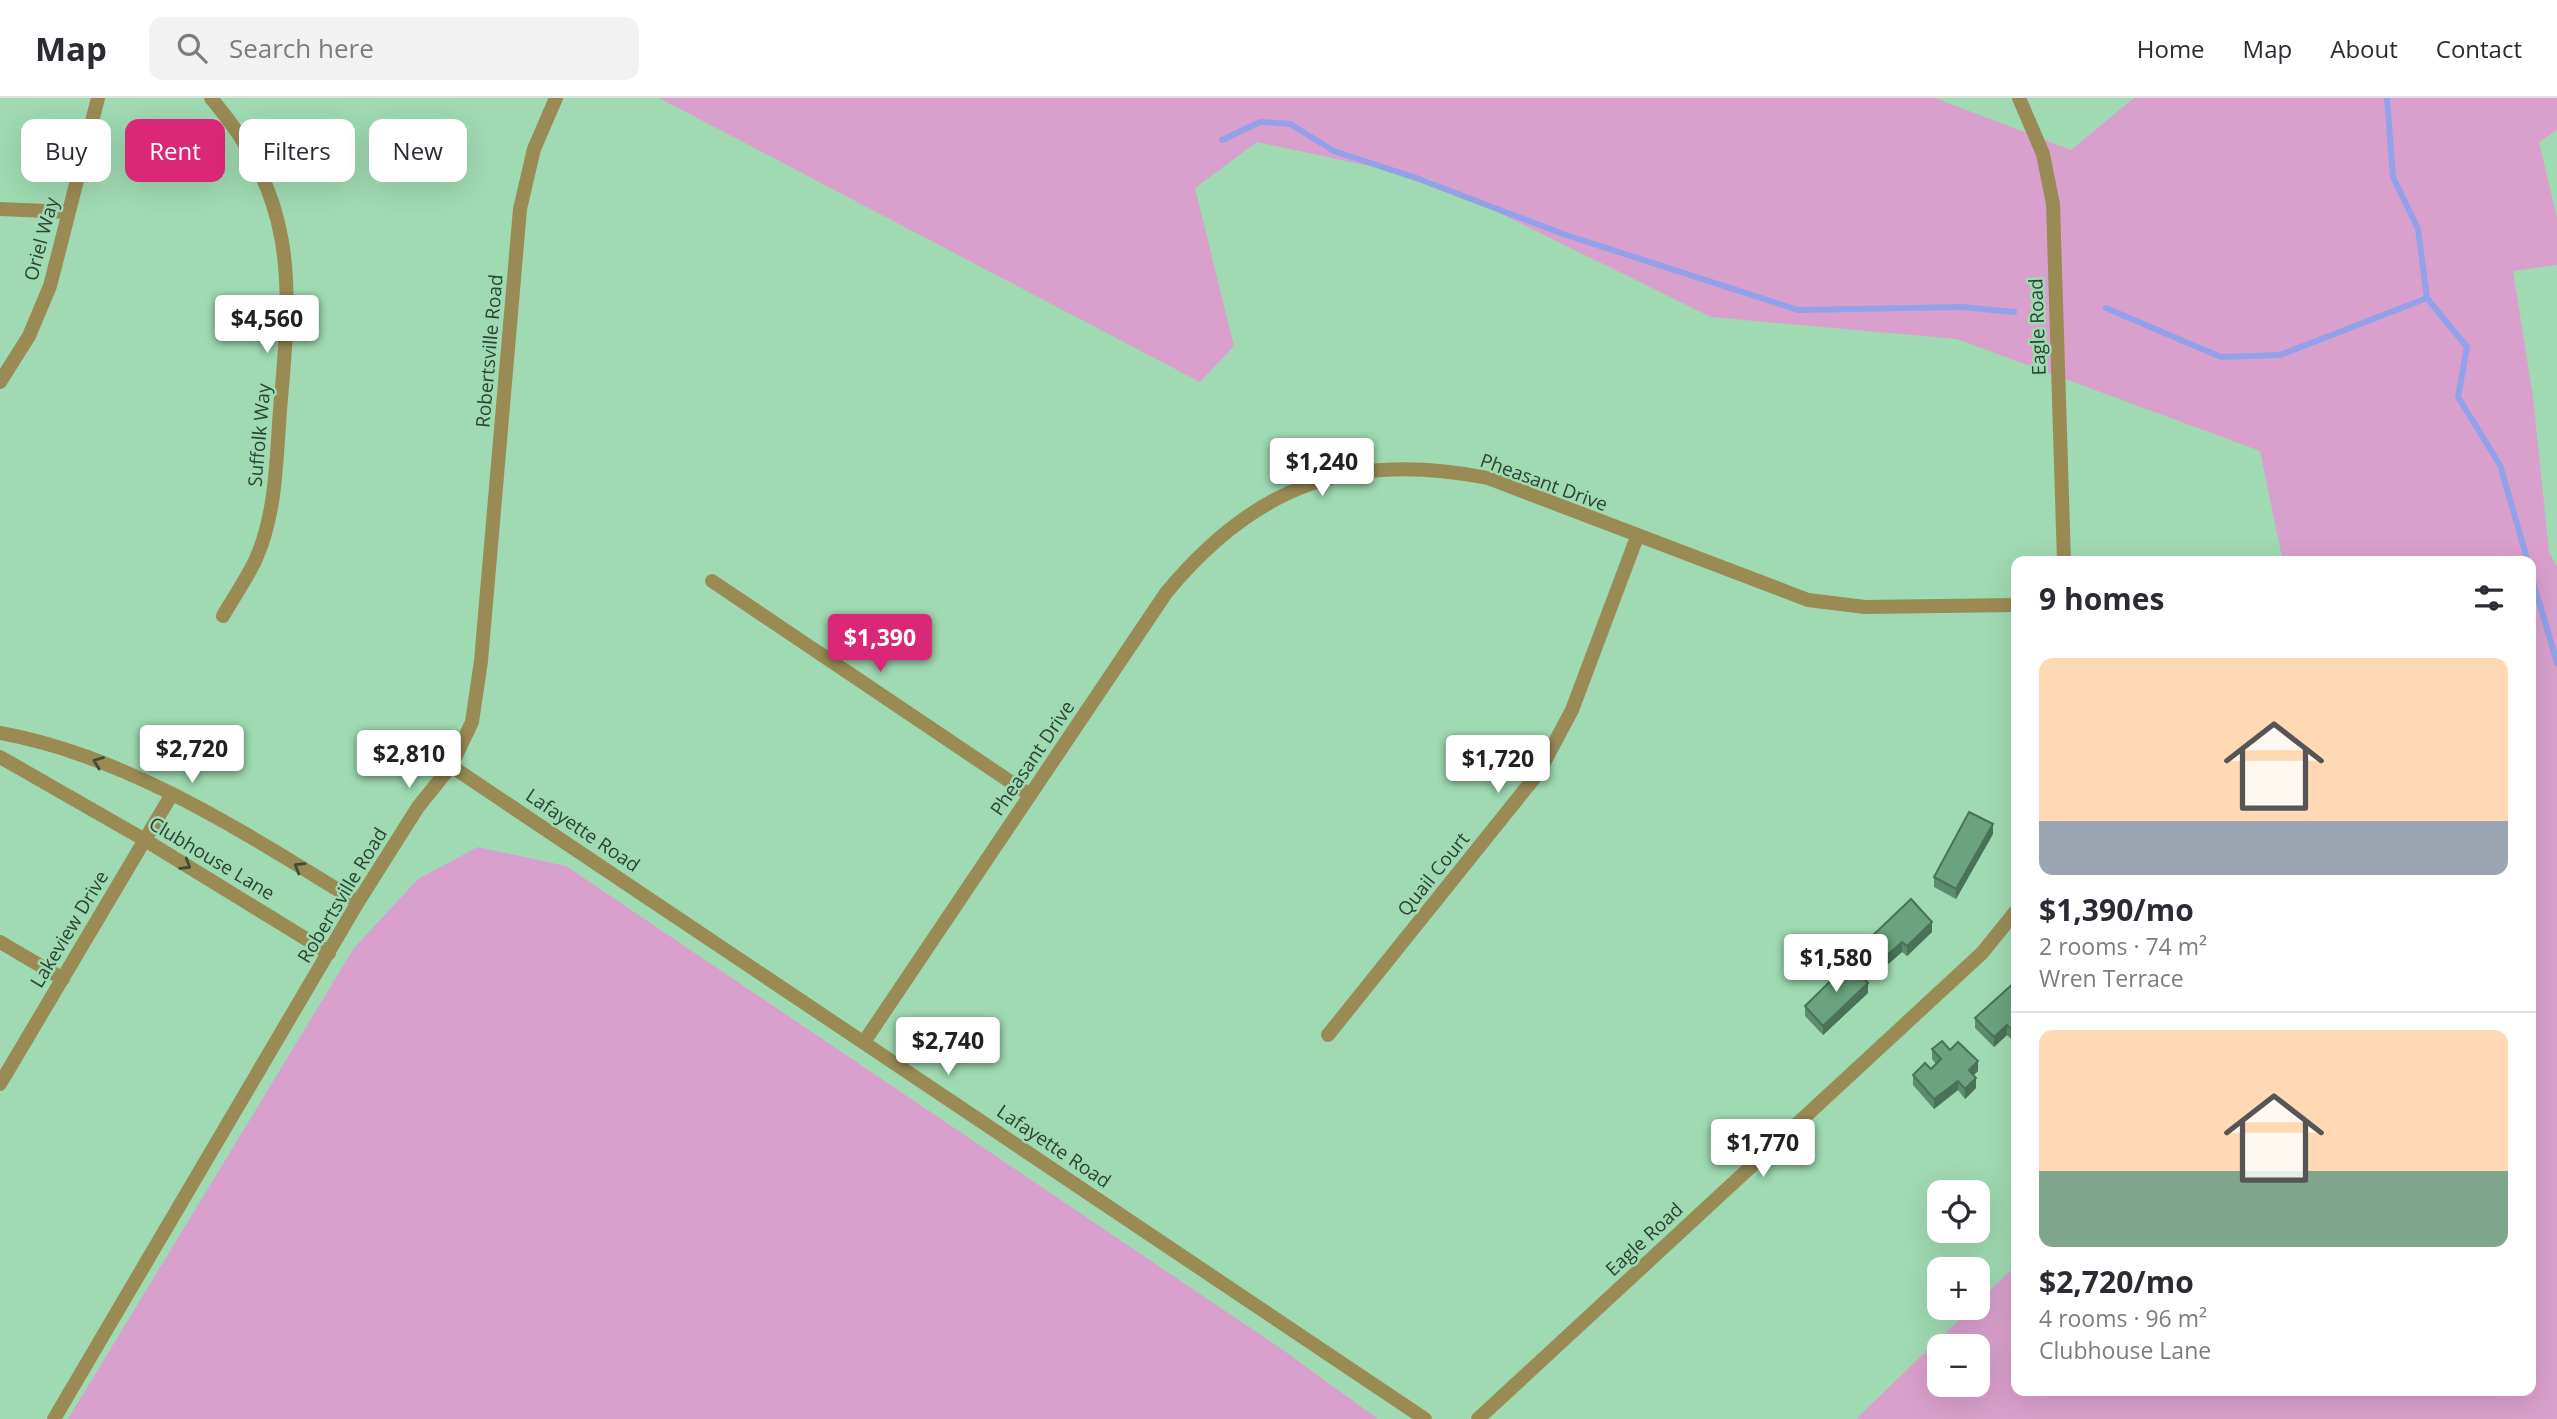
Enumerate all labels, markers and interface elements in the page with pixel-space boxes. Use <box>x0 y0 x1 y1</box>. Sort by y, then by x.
search box <box>149 17 639 80</box>
text: Map <box>35 26 107 71</box>
icon: search <box>173 29 211 67</box>
text: Search here <box>229 30 374 66</box>
text: Home <box>2137 32 2205 65</box>
text: Map <box>2243 32 2292 65</box>
text: About <box>2330 32 2398 65</box>
text: Contact <box>2436 32 2522 65</box>
chip: Buy <box>21 119 111 182</box>
chip: Rent <box>125 119 225 182</box>
chip: Filters <box>239 119 355 182</box>
chip: New <box>369 119 467 182</box>
street label: Oriel Way <box>17 194 65 284</box>
street label: Robertsville Road <box>469 273 509 429</box>
street label: Eagle Road <box>2022 278 2052 376</box>
pin: $4,560 <box>210 296 324 355</box>
text: $4,560 <box>231 302 303 334</box>
street label: Suffolk Way <box>242 382 277 488</box>
pin: $1,240 <box>1265 438 1379 498</box>
text: $1,240 <box>1286 445 1358 477</box>
street label: Pheasant Drive <box>1477 447 1611 517</box>
text: 9 homes <box>2039 578 2164 619</box>
icon: filters <box>2470 579 2508 617</box>
pin: $1,390 <box>823 614 937 674</box>
text: $1,390 <box>844 621 916 653</box>
street label: Pheasant Drive <box>984 695 1080 821</box>
icon: home <box>2211 703 2337 829</box>
pin: $2,720 <box>135 726 249 785</box>
pin: $2,810 <box>352 730 466 790</box>
text: $2,720 <box>156 732 228 764</box>
pin: $1,720 <box>1441 736 1555 795</box>
text: $2,810 <box>373 737 445 769</box>
text: $1,720 <box>1462 742 1534 774</box>
one-way arrow <box>92 756 104 770</box>
street label: Lafayette Road <box>521 782 645 878</box>
street label: Clubhouse Lane <box>144 810 280 906</box>
street label: Robertsville Road <box>291 822 393 968</box>
street label: Quail Court <box>1391 826 1475 921</box>
one-way arrow <box>179 856 192 869</box>
one-way arrow <box>293 862 306 875</box>
street label: Lakeview Drive <box>24 866 114 992</box>
text: $1,390/mo <box>2039 889 2194 930</box>
text: 2 rooms · 74 m² <box>2039 930 2207 962</box>
pin: $1,580 <box>1779 934 1893 994</box>
text: $1,580 <box>1800 941 1872 973</box>
text: Wren Terrace <box>2039 962 2184 994</box>
pin: $2,740 <box>891 1018 1005 1077</box>
text: $2,740 <box>912 1024 984 1056</box>
icon: home <box>2211 1075 2337 1201</box>
street label: Lafayette Road <box>992 1098 1116 1194</box>
pin: $1,770 <box>1706 1119 1820 1179</box>
text: $1,770 <box>1727 1126 1799 1158</box>
map controls <box>1927 1180 1990 1397</box>
button: locate <box>1927 1180 1990 1243</box>
street label: Eagle Road <box>1600 1196 1688 1282</box>
button: + <box>1927 1257 1990 1320</box>
text: $2,720/mo <box>2039 1261 2194 1302</box>
text: 4 rooms · 96 m² <box>2039 1302 2207 1334</box>
button: − <box>1927 1334 1990 1397</box>
text: Clubhouse Lane <box>2039 1334 2211 1366</box>

